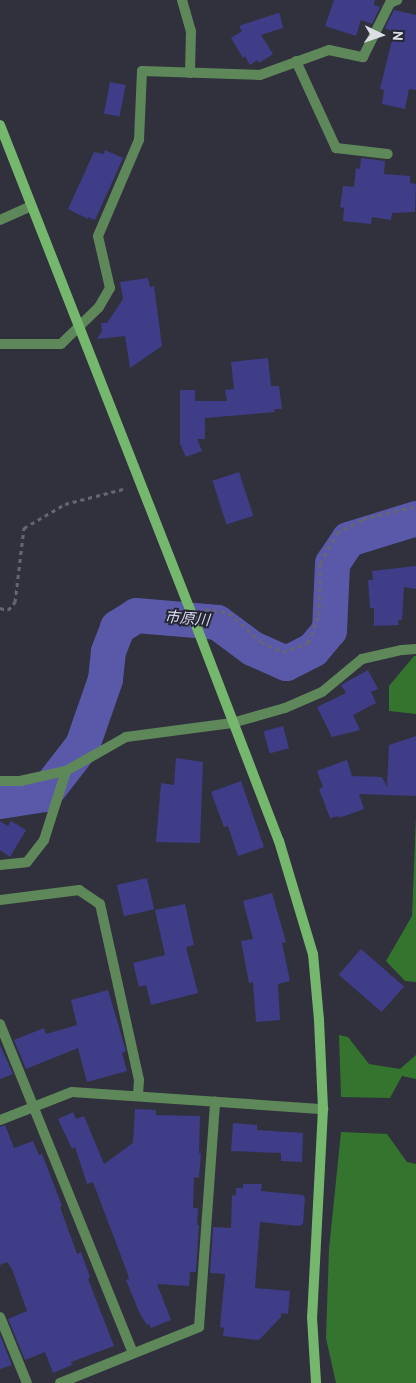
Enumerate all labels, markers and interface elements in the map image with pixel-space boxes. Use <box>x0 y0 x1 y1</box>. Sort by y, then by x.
north arrow <box>356 10 406 60</box>
text: N <box>388 30 405 41</box>
water label: 市原川 <box>164 609 210 631</box>

